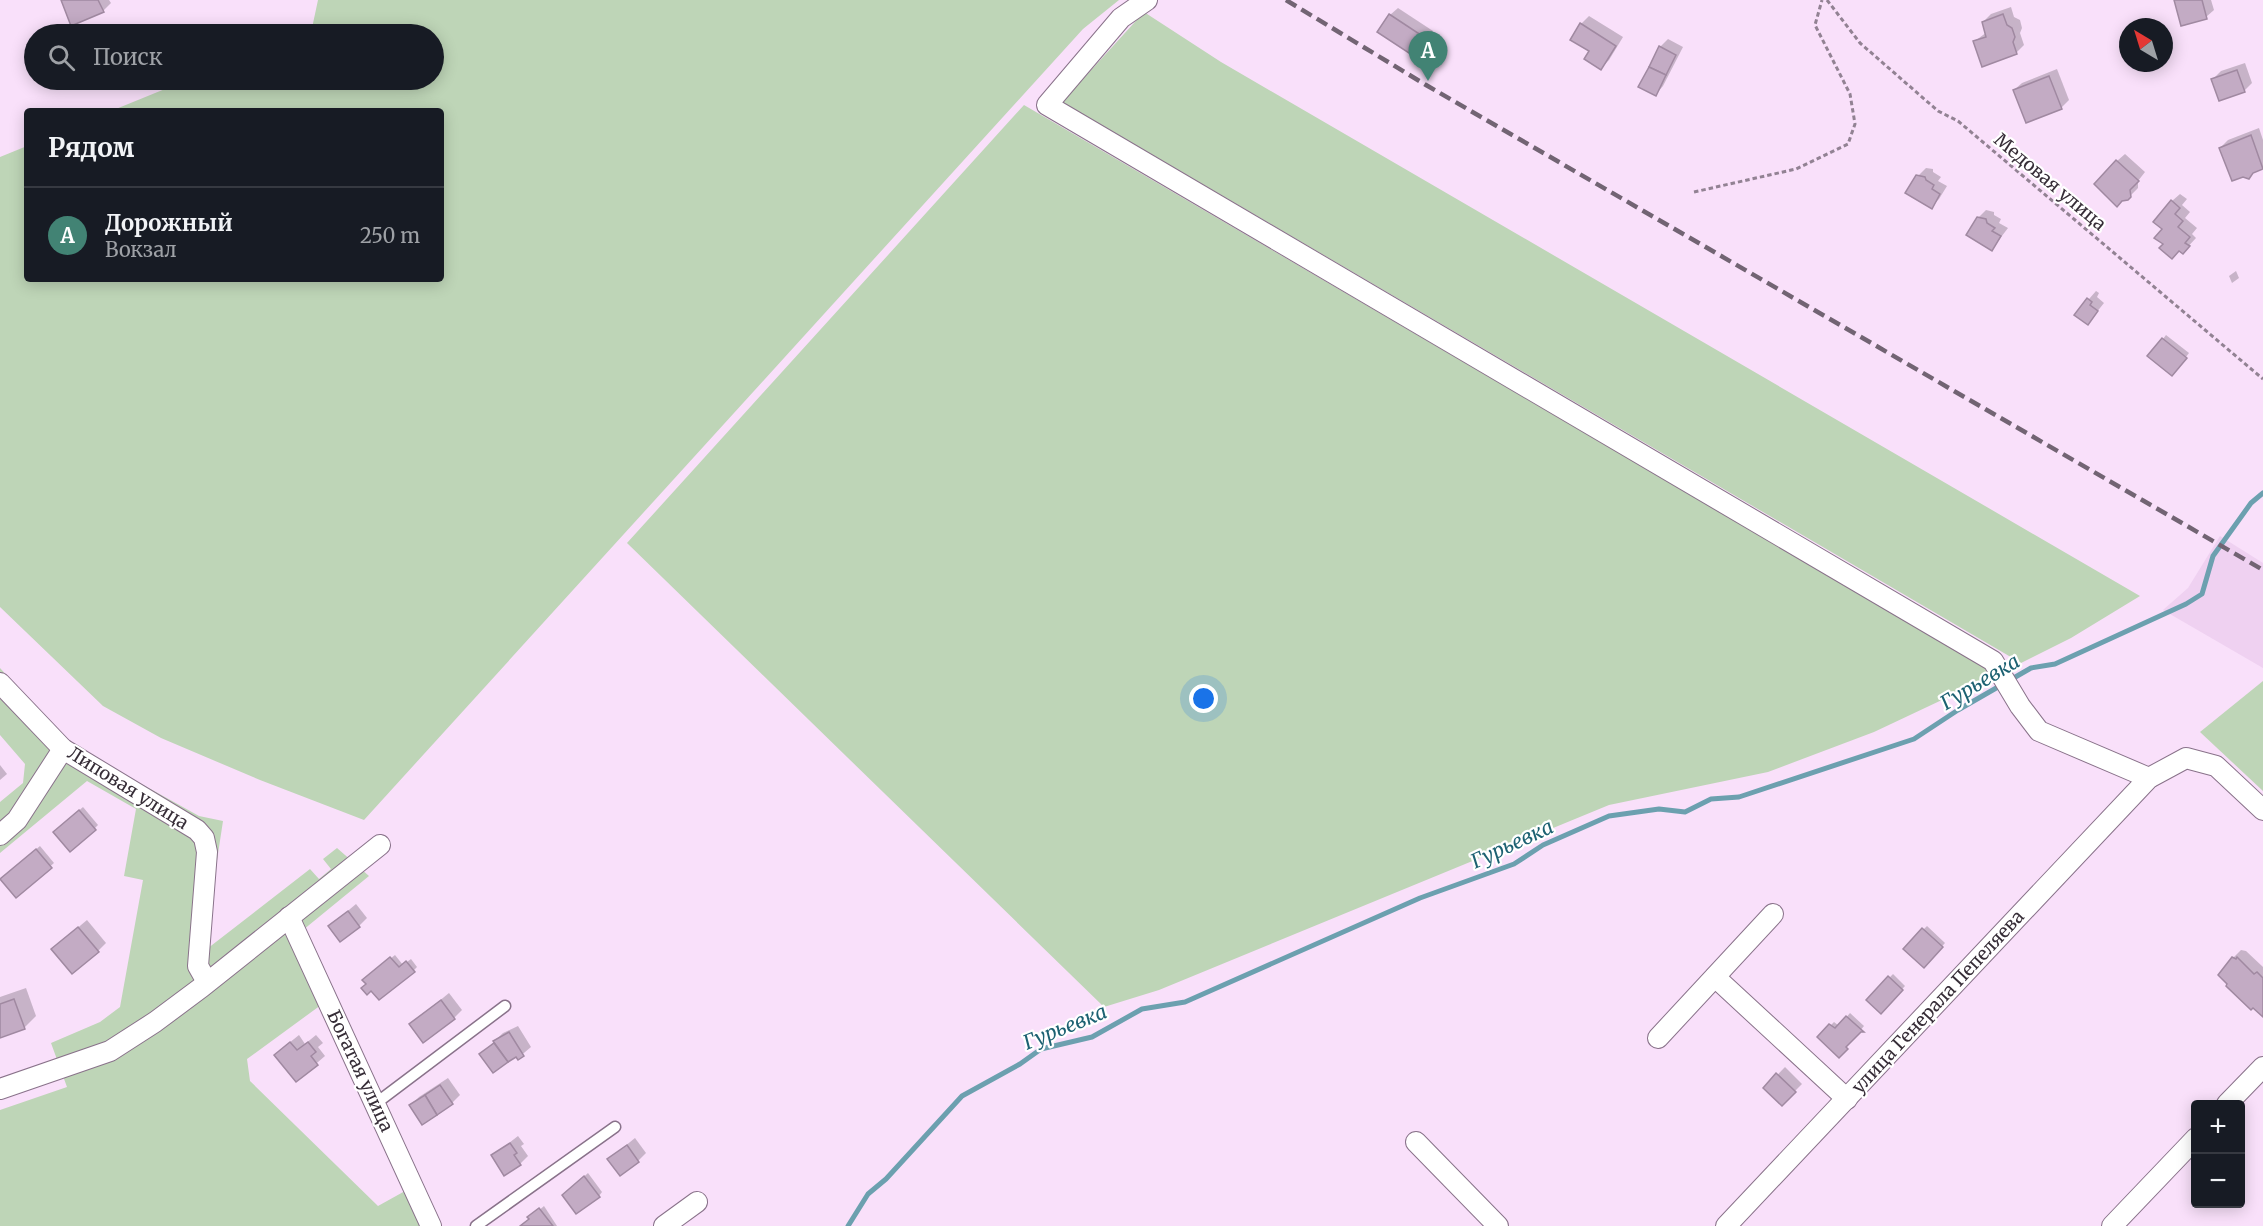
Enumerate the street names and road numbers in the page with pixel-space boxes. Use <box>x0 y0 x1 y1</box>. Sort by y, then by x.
street label: Медовая улица <box>1990 128 2111 235</box>
street label: Липовая улица <box>64 741 193 834</box>
street label: улица Генерала Пепеляева <box>1846 905 2029 1098</box>
street label: Богатая улица <box>322 1006 399 1136</box>

